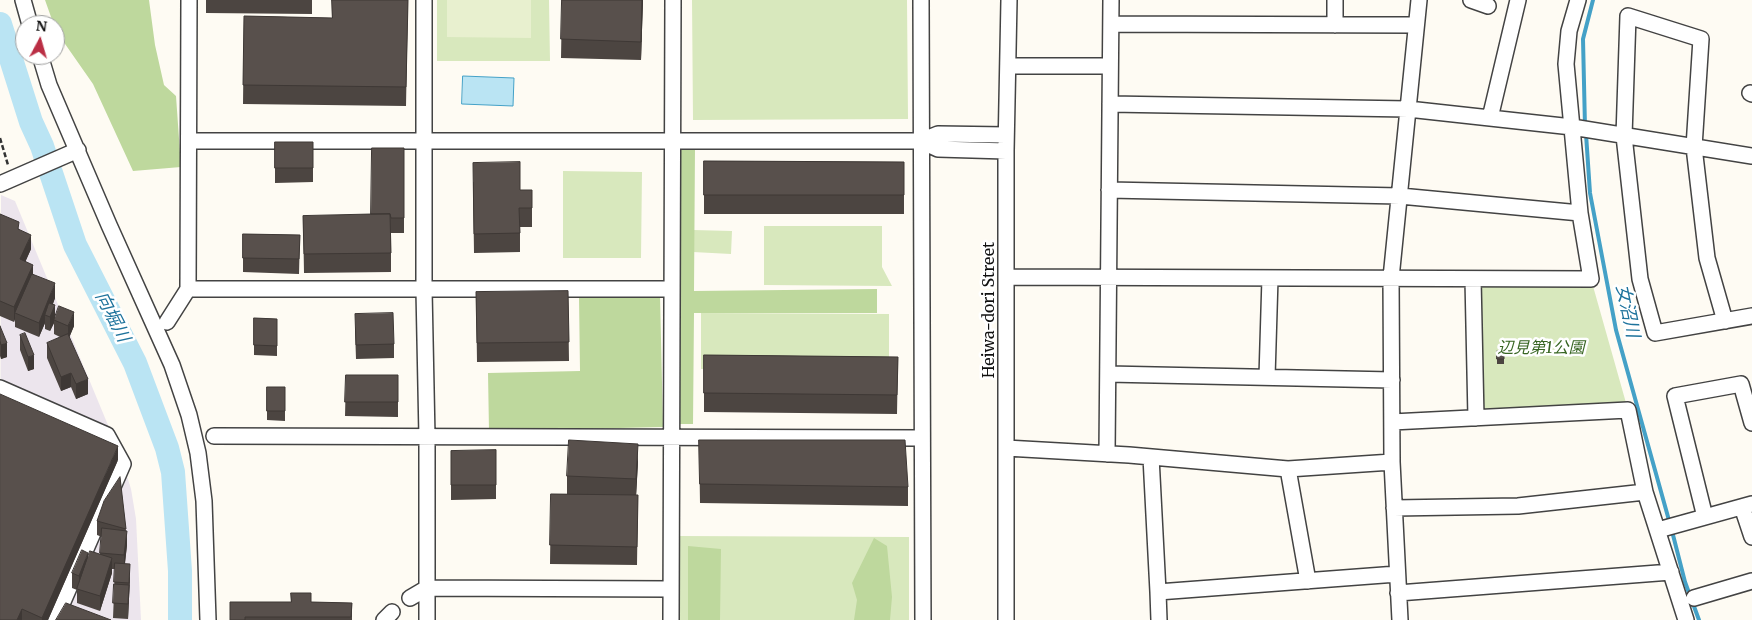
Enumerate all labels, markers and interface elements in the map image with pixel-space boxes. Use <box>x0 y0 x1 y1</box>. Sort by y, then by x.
north arrow <box>15 15 65 65</box>
text: N <box>35 17 48 36</box>
street label: Heiwa-dori Street <box>979 242 999 378</box>
water label: 女沼川 <box>1611 282 1643 340</box>
water label: 向堀川 <box>90 288 134 346</box>
park label: 辺見第1公園 <box>1498 338 1584 358</box>

